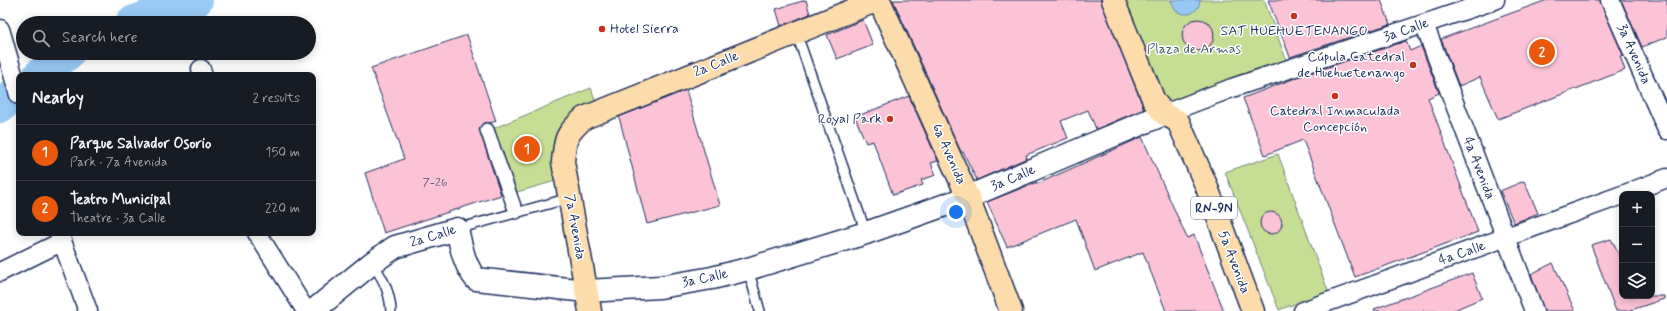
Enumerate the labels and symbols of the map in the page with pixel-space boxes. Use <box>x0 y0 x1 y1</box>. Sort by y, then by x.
marker: SAT HUEHUETENANGO <box>1289 11 1299 21</box>
street label: 3a Calle <box>1381 14 1431 46</box>
place label: Hotel Sierra <box>610 20 679 38</box>
street label: 3a Avenida <box>1613 21 1655 87</box>
place label: SAT HUEHUETENANGO <box>1220 22 1368 40</box>
marker: Hotel Sierra <box>597 24 607 34</box>
pin: 2 <box>1529 37 1555 67</box>
park label: Plaza de Armas <box>1147 40 1242 58</box>
street label: 2a Calle <box>691 47 742 81</box>
place label: Cúpula Catedral de Huehuetenango <box>1297 48 1405 82</box>
marker: Cúpula Catedral de Huehuetenango <box>1408 60 1418 70</box>
marker: Catedral Inmaculada Concepción <box>1330 91 1340 101</box>
place label: Catedral Inmaculada Concepción <box>1270 102 1400 136</box>
place label: Royal Park <box>818 110 882 128</box>
marker: Royal Park <box>885 114 895 124</box>
street label: 6a Avenida <box>928 121 970 187</box>
pin: 1 <box>514 134 540 164</box>
street label: 4a Avenida <box>1459 134 1499 202</box>
street label: 3a Calle <box>988 160 1038 195</box>
house number: 7-26 <box>422 175 448 191</box>
street label: 7a Avenida <box>560 193 590 261</box>
road number: RN-9N <box>1191 197 1237 219</box>
your location <box>946 202 966 222</box>
street label: 2a Calle <box>408 220 459 252</box>
street label: 5a Avenida <box>1214 228 1254 296</box>
street label: 4a Calle <box>1436 236 1488 269</box>
street label: 3a Calle <box>680 264 730 292</box>

